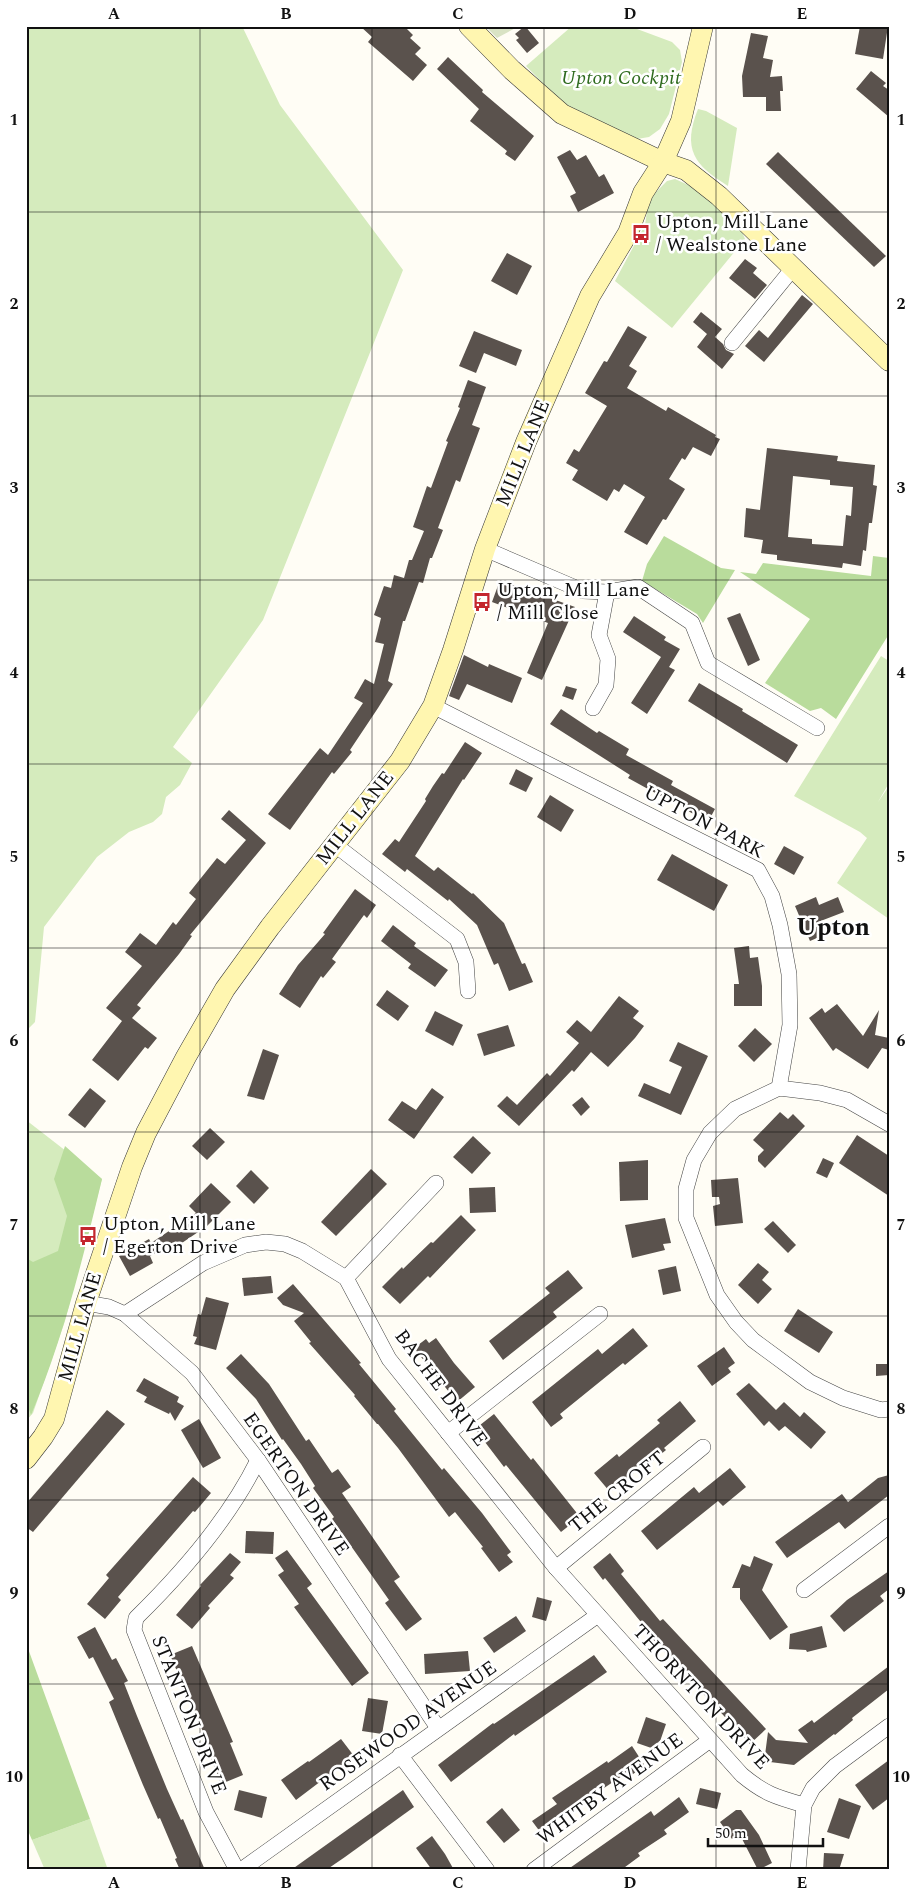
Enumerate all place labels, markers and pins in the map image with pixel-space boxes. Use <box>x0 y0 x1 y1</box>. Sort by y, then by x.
place label: Upton, Mill Lane / Wealstone Lane <box>656 207 809 260</box>
bus stop icon: Upton, Mill Lane / Wealstone Lane <box>630 223 652 245</box>
place label: Upton, Mill Lane / Mill Close <box>497 575 650 628</box>
bus stop icon: Upton, Mill Lane / Mill Close <box>471 591 493 613</box>
place label: Upton, Mill Lane / Egerton Drive <box>103 1209 256 1262</box>
bus stop icon: Upton, Mill Lane / Egerton Drive <box>77 1225 99 1247</box>

